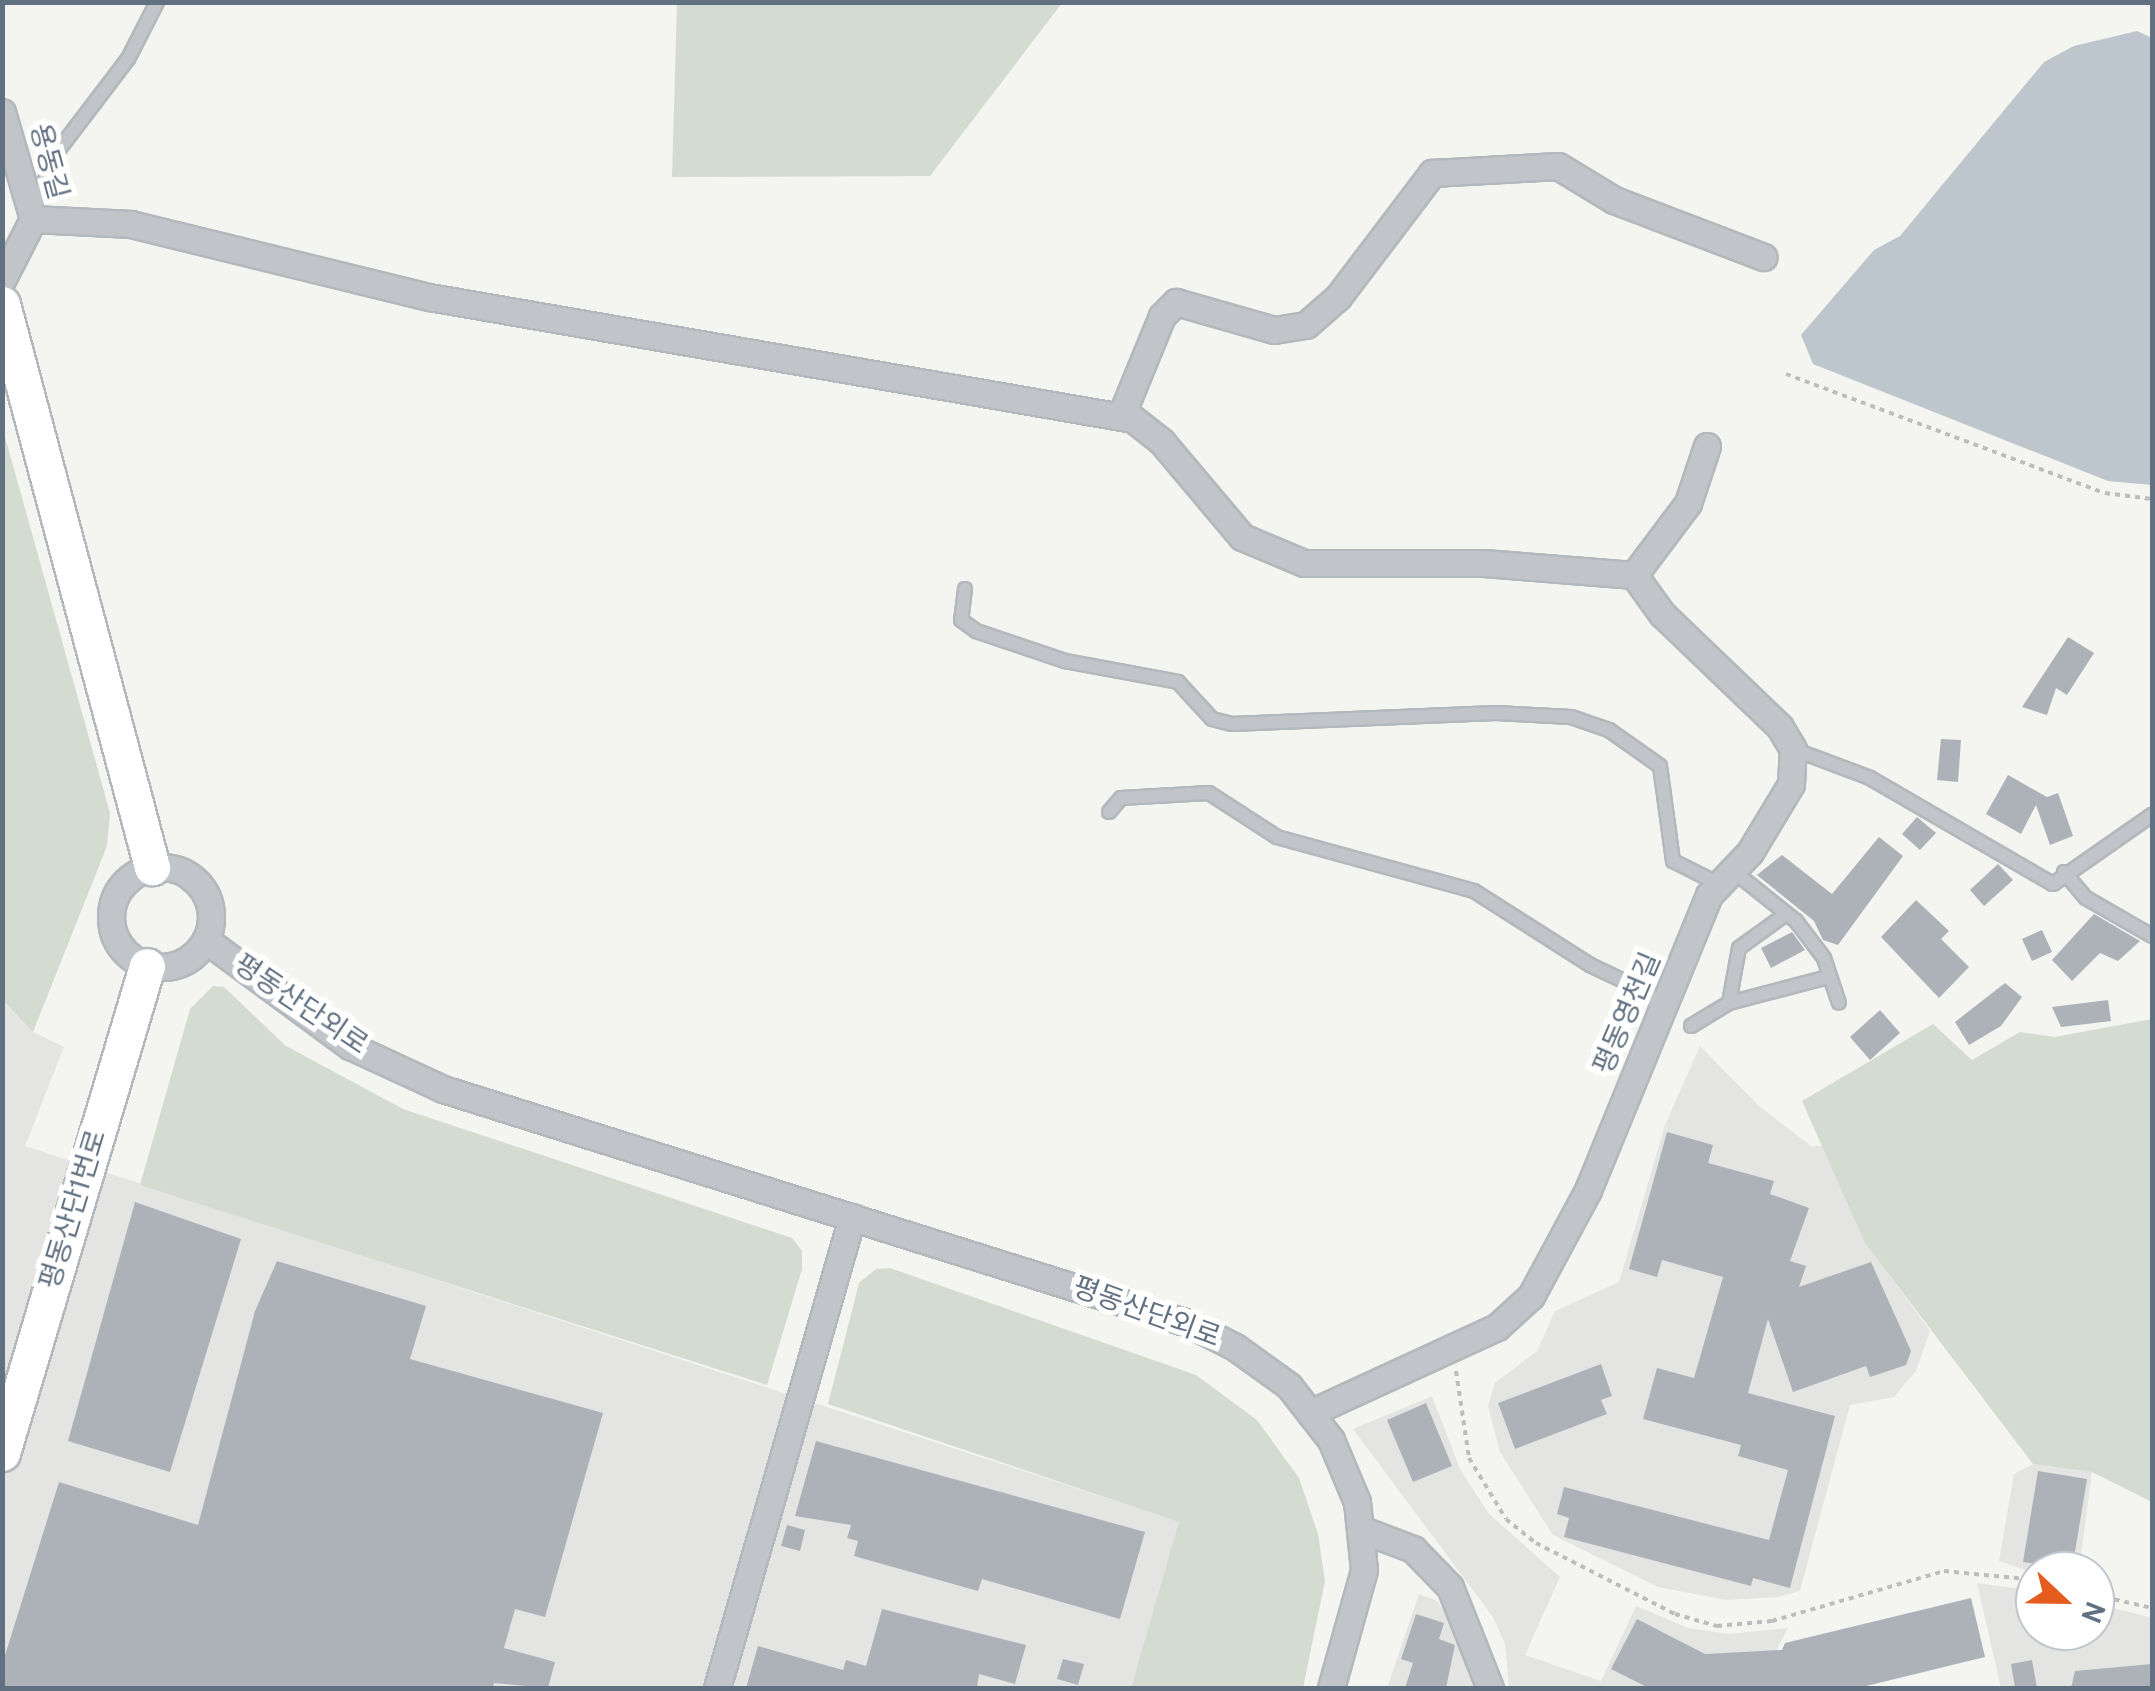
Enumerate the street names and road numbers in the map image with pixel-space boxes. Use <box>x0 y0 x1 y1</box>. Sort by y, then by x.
street label: 용동길 <box>21 120 73 204</box>
street label: 평동영천길 <box>1588 948 1670 1080</box>
street label: 평동산단외로 <box>227 949 373 1063</box>
street label: 평동산단1번로 <box>35 1126 115 1294</box>
street label: 평동산단외로 <box>1068 1272 1224 1356</box>

